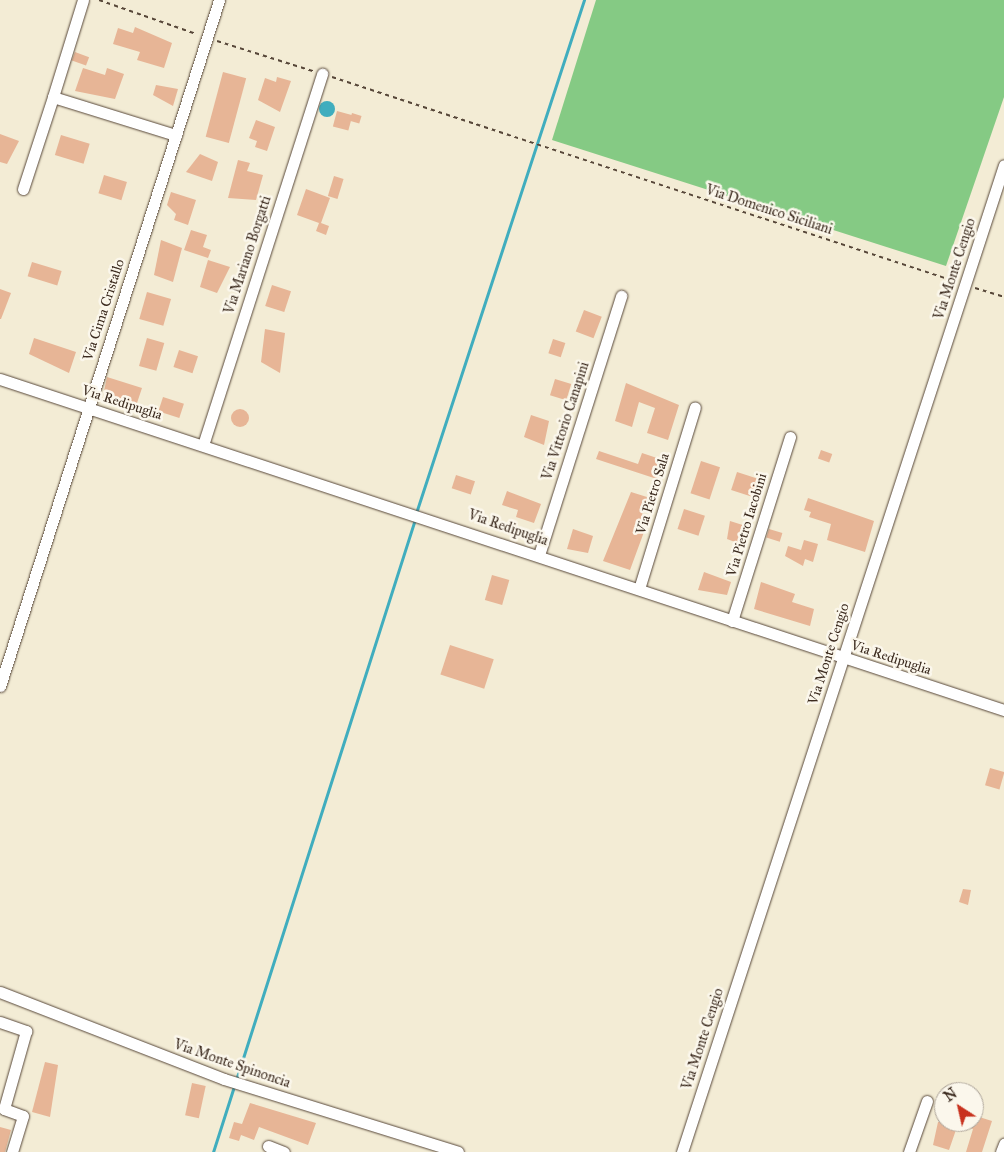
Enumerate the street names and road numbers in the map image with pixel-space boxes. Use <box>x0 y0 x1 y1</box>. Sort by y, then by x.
street label: Via Domenico Siciliani <box>704 182 834 238</box>
street label: Via Mariano Borgatti <box>221 194 275 316</box>
street label: Via Monte Cengio <box>931 216 979 322</box>
street label: Via Cima Cristallo <box>80 257 128 363</box>
street label: Via Vittorio Canapini <box>539 360 593 482</box>
street label: Via Redipuglia <box>80 382 164 424</box>
street label: Via Pietro Sala <box>633 451 673 537</box>
street label: Via Pietro Iacobini <box>723 471 771 579</box>
street label: Via Redipuglia <box>466 506 550 550</box>
street label: Via Monte Cengio <box>805 601 853 707</box>
street label: Via Redipuglia <box>849 637 933 679</box>
street label: Via Monte Cengio <box>679 986 727 1092</box>
street label: Via Monte Spinoncia <box>172 1036 292 1092</box>

